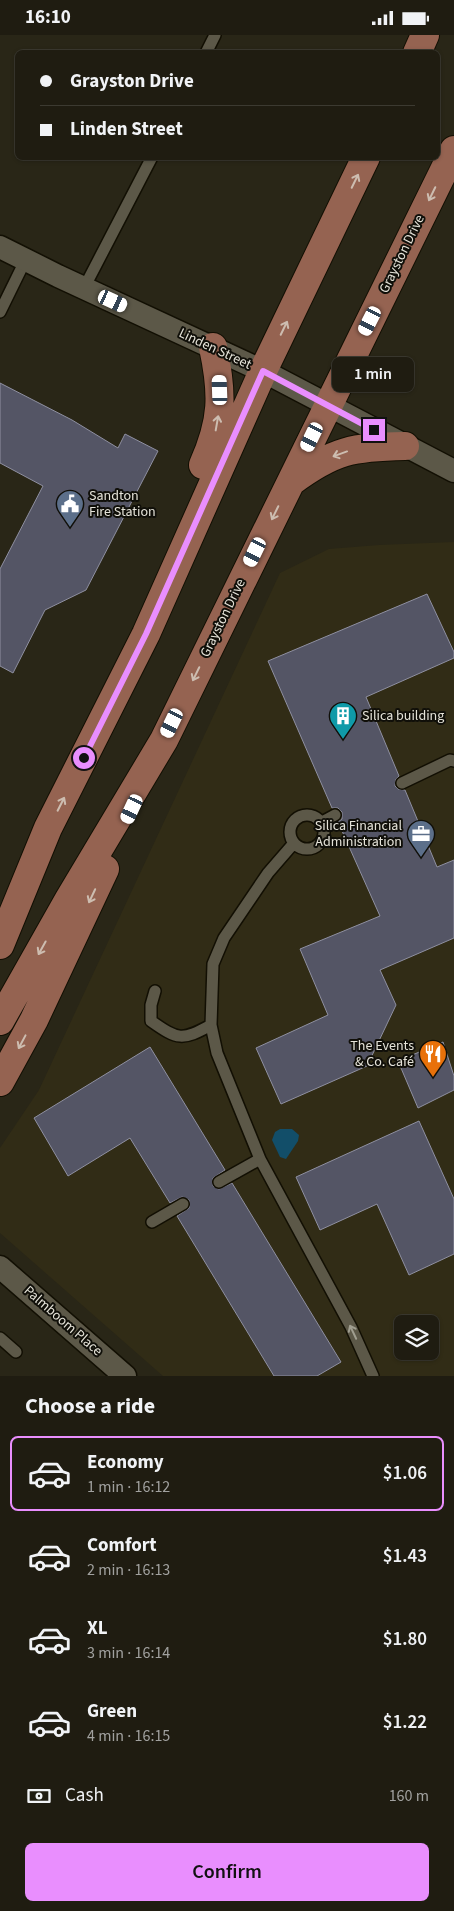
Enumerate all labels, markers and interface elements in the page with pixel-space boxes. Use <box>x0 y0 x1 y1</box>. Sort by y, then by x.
text: 16:10 <box>25 4 71 31</box>
text: Grayston Drive <box>70 68 194 95</box>
text: Linden Street <box>70 116 183 143</box>
one-way arrow <box>350 174 360 189</box>
one-way arrow <box>427 186 437 201</box>
street label: Grayston Drive <box>374 211 430 297</box>
car <box>96 288 129 314</box>
car <box>356 304 383 338</box>
one-way arrow <box>279 320 289 335</box>
street label: Linden Street <box>175 323 255 375</box>
callout: 1 min <box>333 357 415 393</box>
text: 1 min <box>354 363 392 385</box>
car <box>211 375 228 405</box>
one-way arrow <box>213 415 223 431</box>
route end <box>363 419 385 441</box>
car <box>298 420 325 454</box>
one-way arrow <box>333 450 348 459</box>
place label: Sandton Fire Station <box>89 486 156 522</box>
public building icon: Sandton Fire Station <box>55 489 85 528</box>
one-way arrow <box>270 505 279 520</box>
car <box>241 535 268 569</box>
street label: Grayston Drive <box>195 575 251 661</box>
one-way arrow <box>191 666 200 681</box>
building icon: Silica building <box>328 701 358 740</box>
car <box>158 706 185 740</box>
place label: Silica building <box>362 706 444 726</box>
route start <box>73 747 95 769</box>
car <box>118 792 145 826</box>
one-way arrow <box>57 797 66 812</box>
place label: Silica Financial Administration <box>315 816 402 852</box>
office icon: Silica Financial Administration <box>406 819 436 858</box>
one-way arrow <box>87 888 97 903</box>
one-way arrow <box>36 941 46 955</box>
one-way arrow <box>17 1035 27 1050</box>
place label: The Events & Co. Café <box>350 1036 414 1072</box>
restaurant icon: The Events & Co. Café <box>418 1039 448 1078</box>
street label: Palmboom Place <box>19 1281 107 1361</box>
map controls <box>394 1315 439 1360</box>
button: layers <box>394 1315 439 1360</box>
one-way arrow <box>347 1324 357 1339</box>
text: Choose a ride <box>25 1390 155 1422</box>
text: Economy <box>87 1449 164 1476</box>
icon: car <box>27 1451 72 1496</box>
text: $1.06 <box>383 1460 427 1487</box>
text: 1 min · 16:12 <box>87 1476 170 1498</box>
text: Comfort <box>87 1532 157 1559</box>
icon: car <box>27 1534 72 1579</box>
text: $1.43 <box>383 1543 427 1570</box>
text: 2 min · 16:13 <box>87 1559 170 1581</box>
text: XL <box>87 1615 108 1642</box>
icon: car <box>27 1617 72 1662</box>
text: $1.80 <box>383 1626 427 1653</box>
text: 3 min · 16:14 <box>87 1642 170 1664</box>
text: Green <box>87 1698 137 1725</box>
icon: car <box>27 1700 72 1745</box>
text: $1.22 <box>383 1709 427 1736</box>
text: 4 min · 16:15 <box>87 1725 170 1747</box>
icon: cash <box>25 1782 53 1810</box>
text: Cash <box>65 1782 104 1809</box>
text: 160 m <box>389 1785 429 1807</box>
button: Confirm <box>25 1843 429 1901</box>

